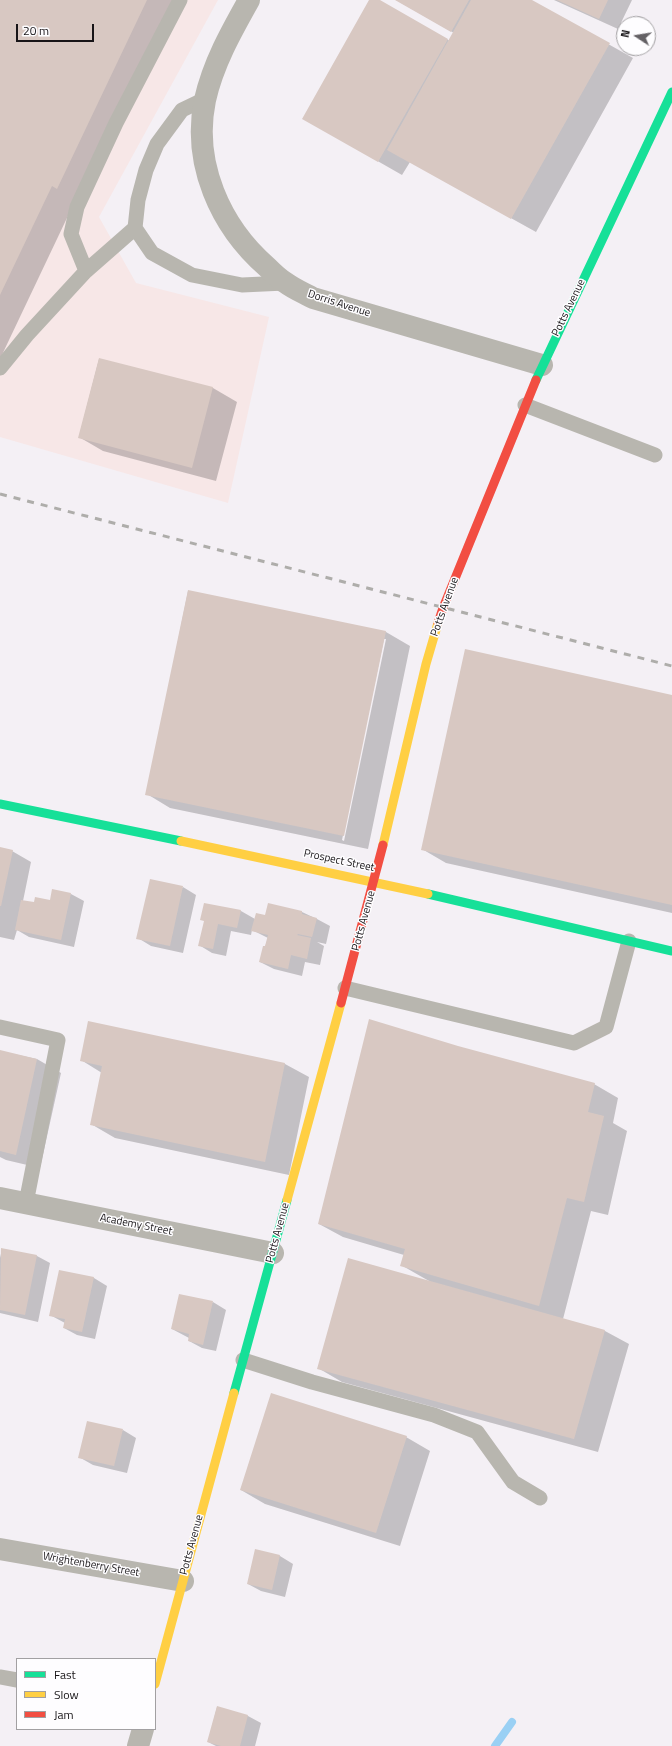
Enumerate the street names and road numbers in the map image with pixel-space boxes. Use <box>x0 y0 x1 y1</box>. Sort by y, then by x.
street label: Potts Avenue <box>549 277 589 339</box>
street label: Dorris Avenue <box>306 288 372 320</box>
street label: Potts Avenue <box>428 576 462 638</box>
street label: Prospect Street <box>302 847 376 875</box>
street label: Potts Avenue <box>350 889 378 953</box>
street label: Potts Avenue <box>264 1201 292 1265</box>
street label: Academy Street <box>99 1212 173 1238</box>
street label: Potts Avenue <box>178 1513 206 1577</box>
street label: Wrightenberry Street <box>42 1550 140 1580</box>

